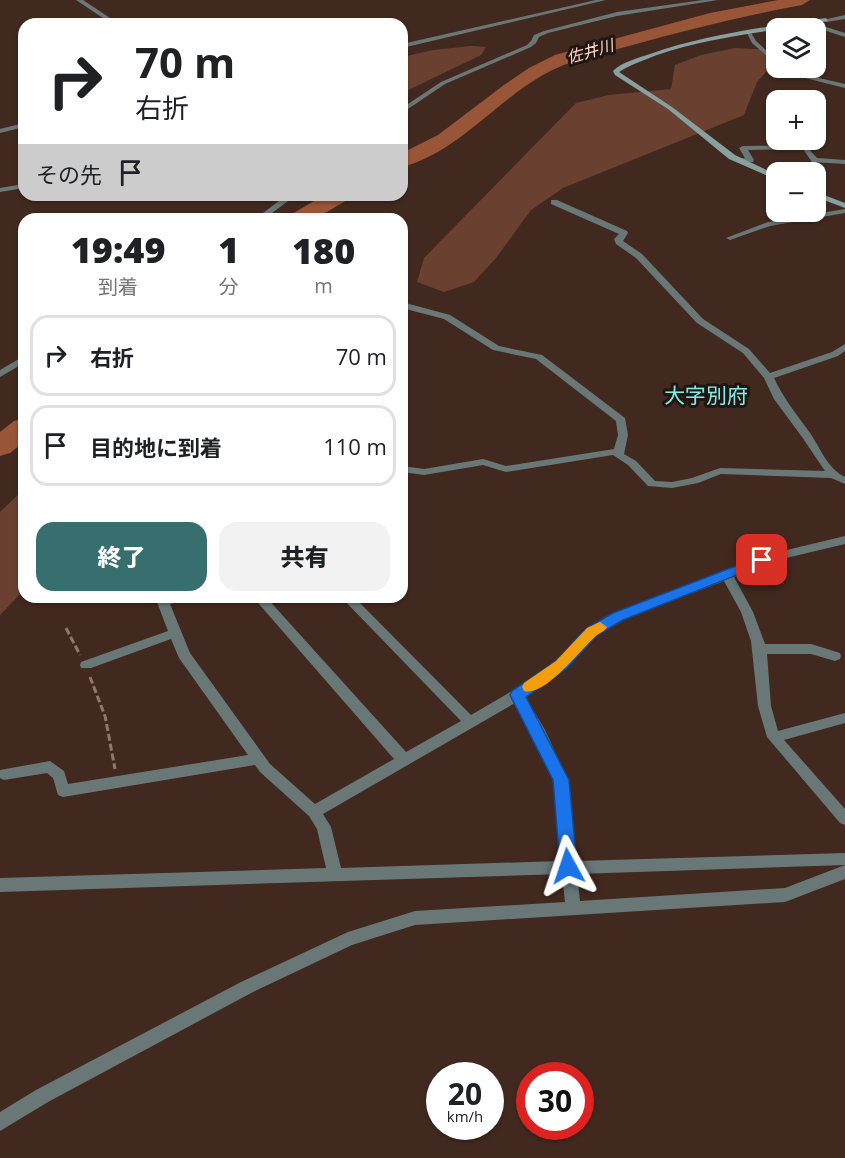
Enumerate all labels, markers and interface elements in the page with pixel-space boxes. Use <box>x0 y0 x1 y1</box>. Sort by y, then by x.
map controls <box>766 18 826 222</box>
button: layers <box>766 18 826 78</box>
text: 70 m <box>135 33 235 90</box>
water label: 佐井川 <box>564 33 618 68</box>
icon: right <box>36 42 114 120</box>
text: 右折 <box>135 89 189 126</box>
button: + <box>766 90 826 150</box>
icon: arrive <box>114 156 147 189</box>
text: その先 <box>36 159 102 189</box>
button: − <box>766 162 826 222</box>
text: 19:49 <box>71 225 165 274</box>
text: 1 <box>218 225 239 274</box>
text: 180 <box>292 226 355 275</box>
text: m <box>314 272 333 299</box>
text: 到着 <box>98 273 138 300</box>
text: 分 <box>219 273 239 300</box>
icon: right <box>39 339 72 372</box>
text: 70 m <box>336 341 387 371</box>
text: 右折 <box>90 342 134 372</box>
district label: 大字別府 <box>664 381 748 409</box>
icon: arrive <box>39 429 72 462</box>
text: 110 m <box>323 431 387 461</box>
text: 目的地に到着 <box>90 432 222 462</box>
button: 終了 <box>36 522 207 591</box>
button: 共有 <box>219 522 390 591</box>
pin <box>736 534 787 585</box>
icon: arrive <box>745 543 778 576</box>
position arrow <box>536 834 600 898</box>
speed limit sign: 30 <box>516 1062 594 1140</box>
text: 20 <box>448 1073 482 1114</box>
text: km/h <box>447 1106 483 1126</box>

